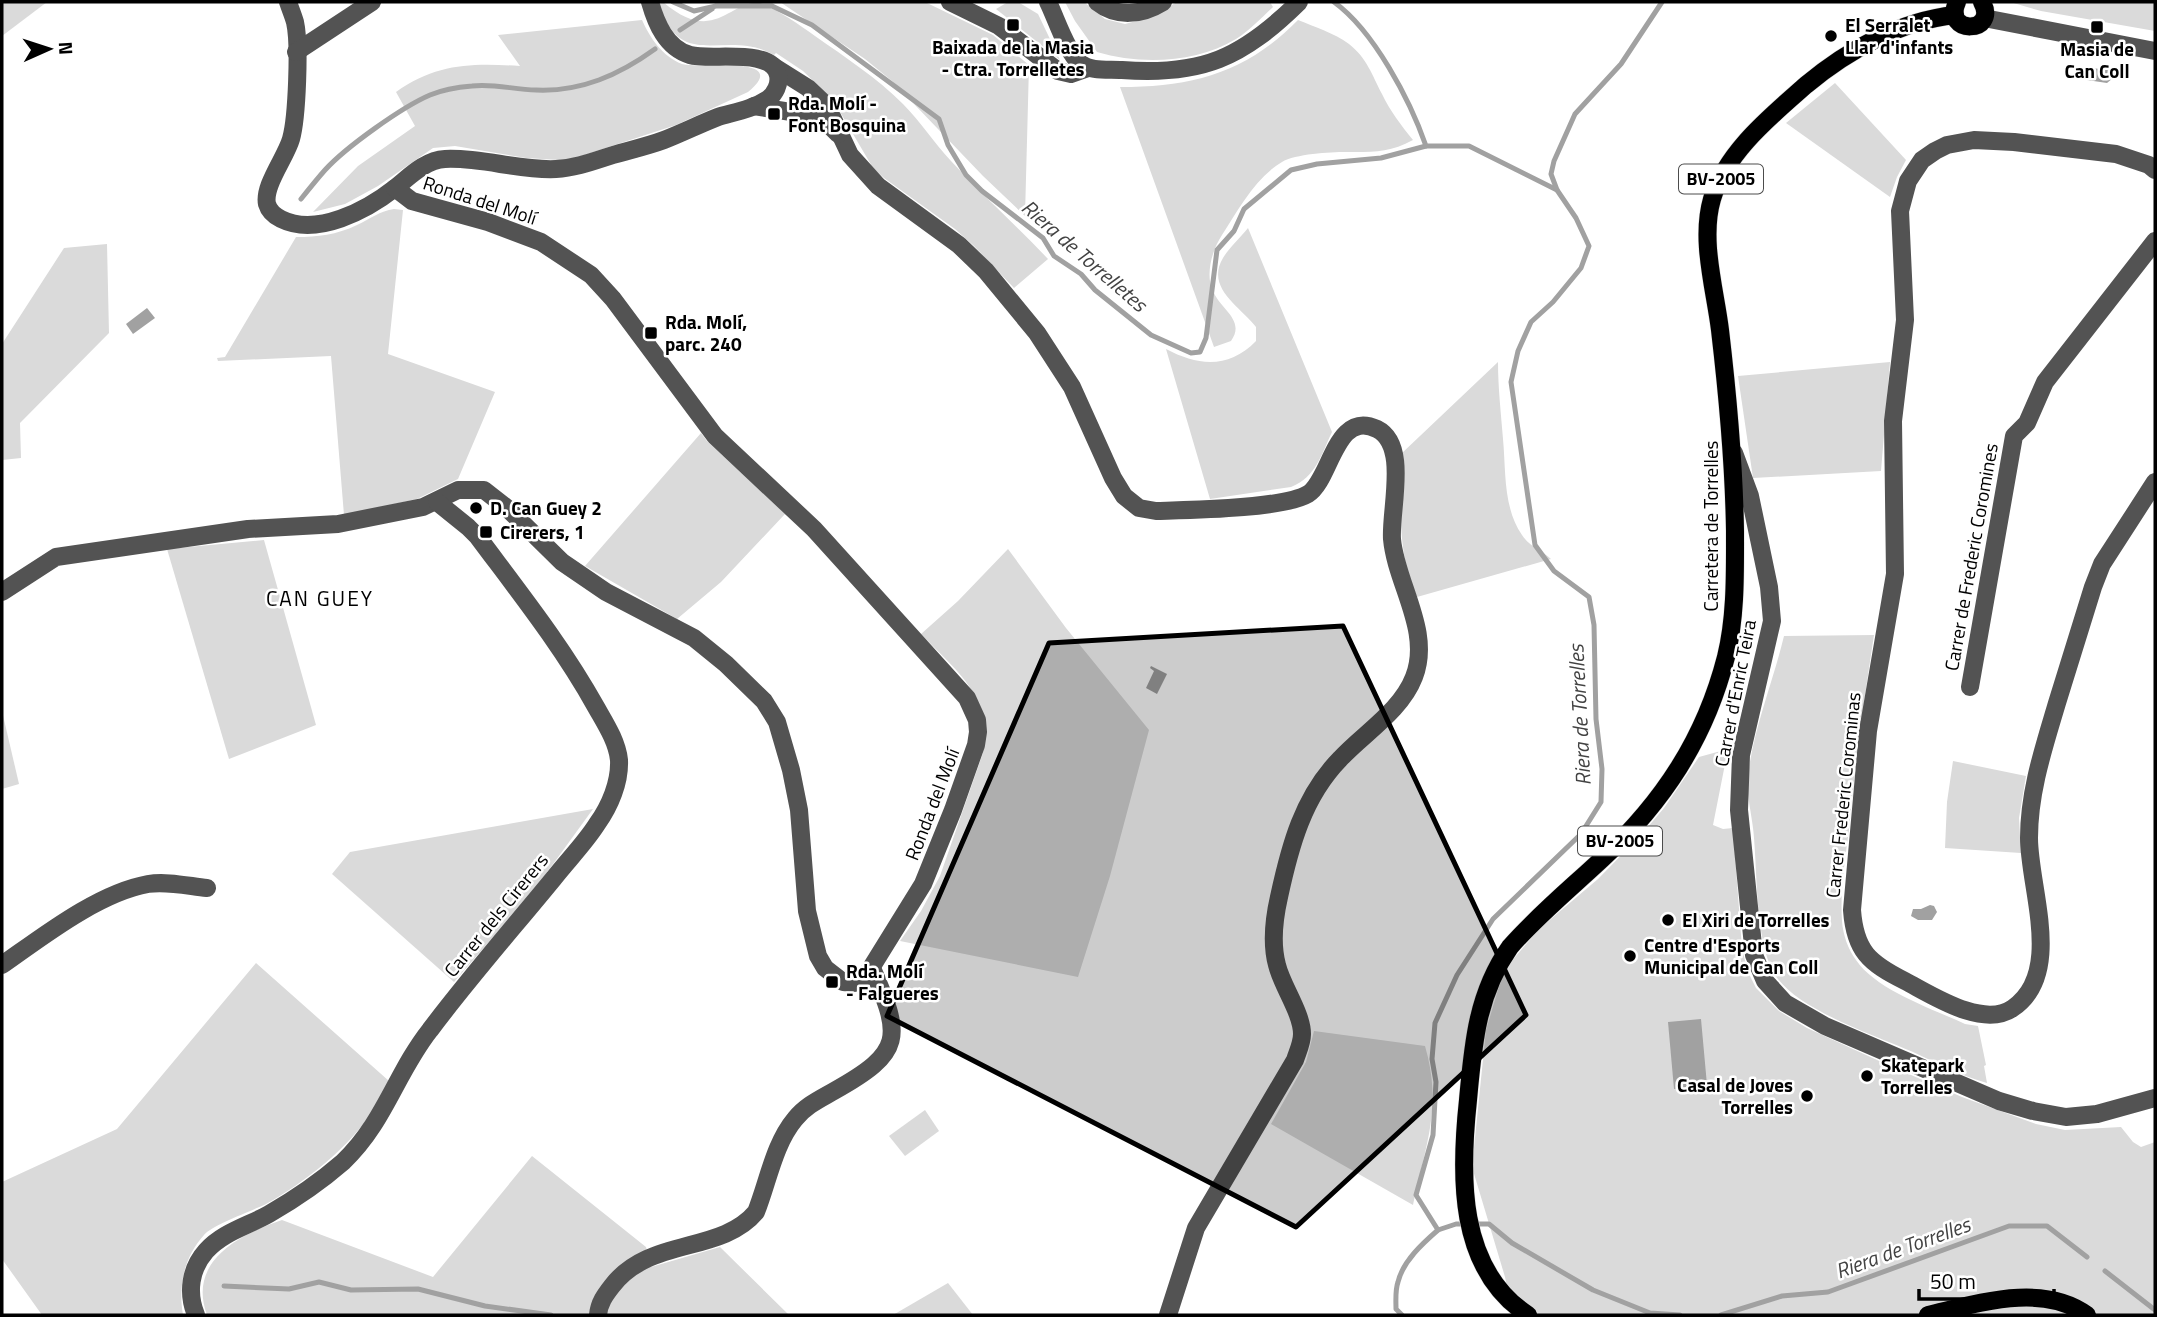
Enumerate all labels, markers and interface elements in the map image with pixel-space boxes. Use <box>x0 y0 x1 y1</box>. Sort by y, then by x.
place label: El Serralet Llar d'infants <box>1845 10 1953 61</box>
north arrow <box>14 14 84 84</box>
marker: Baixada de la Masia - Ctra. Torrelletes <box>1005 17 1021 33</box>
marker: Masia de Can Coll <box>2089 19 2105 35</box>
marker: El Serralet Llar d'infants <box>1823 28 1839 44</box>
place label: Baixada de la Masia - Ctra. Torrelletes <box>932 32 1094 83</box>
place label: Masia de Can Coll <box>2060 34 2134 85</box>
text: N <box>52 41 81 55</box>
place label: Rda. Molí - Font Bosquina <box>788 88 906 139</box>
marker: Rda. Molí - Font Bosquina <box>766 106 782 122</box>
road number: BV-2005 <box>1679 164 1763 194</box>
street label: Ronda del Molí <box>419 167 543 232</box>
water label: Riera de Torrelletes <box>1015 191 1156 320</box>
place label: Rda. Molí, parc. 240 <box>665 307 747 358</box>
marker: Rda. Molí, parc. 240 <box>643 325 659 341</box>
street label: Carretera de Torrelles <box>1696 440 1725 611</box>
street label: Carrer de Frederic Coromines <box>1936 441 2005 673</box>
place label: D. Can Guey 2 <box>490 493 602 522</box>
marker: D. Can Guey 2 <box>468 500 484 516</box>
place label: Cirerers, 1 <box>500 517 585 546</box>
marker: Cirerers, 1 <box>478 524 494 540</box>
district label: CAN GUEY <box>266 582 374 614</box>
street label: Carrer d'Enric Teira <box>1706 616 1763 769</box>
water label: Riera de Torrelles <box>1559 642 1599 786</box>
street label: Carrer Frederic Corominas <box>1817 690 1868 899</box>
street label: Ronda del Molí <box>897 742 967 864</box>
road number: BV-2005 <box>1578 826 1662 856</box>
street label: Carrer dels Cirerers <box>436 846 555 983</box>
place label: El Xiri de Torrelles <box>1682 905 1830 934</box>
marker: El Xiri de Torrelles <box>1660 912 1676 928</box>
place label: Centre d'Esports Municipal de Can Coll <box>1644 930 1819 981</box>
marker: Centre d'Esports Municipal de Can Coll <box>1622 948 1638 964</box>
place label: Rda. Molí - Falgueres <box>846 956 939 1007</box>
marker: Rda. Molí - Falgueres <box>824 974 840 990</box>
place label: Skatepark Torrelles <box>1881 1050 1965 1101</box>
marker: Skatepark Torrelles <box>1859 1068 1875 1084</box>
place label: Casal de Joves Torrelles <box>1677 1070 1793 1121</box>
marker: Casal de Joves Torrelles <box>1799 1088 1815 1104</box>
water label: Riera de Torrelles <box>1831 1207 1976 1286</box>
scale bar <box>1919 1258 2054 1302</box>
text: 50 m <box>1930 1265 1976 1297</box>

